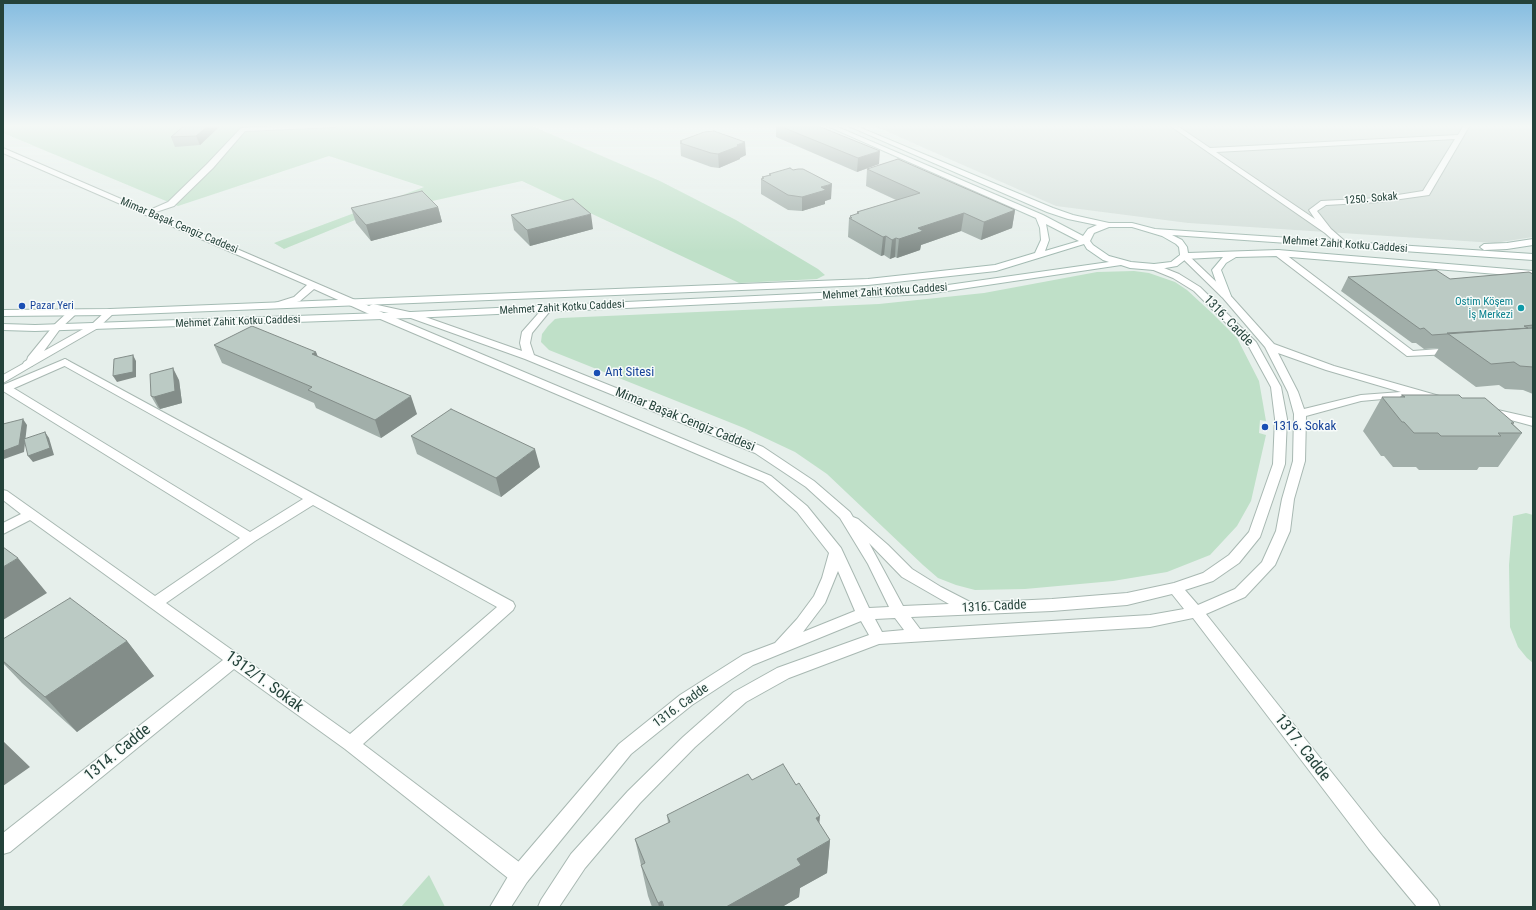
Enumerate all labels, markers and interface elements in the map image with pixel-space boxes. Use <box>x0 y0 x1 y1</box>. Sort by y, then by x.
street label: 1250. Sokak <box>1344 190 1398 208</box>
street label: Mimar Başak Cengiz Caddesi <box>118 195 240 257</box>
street label: Mehmet Zahit Kotku Caddesi <box>1282 234 1408 256</box>
street label: Mehmet Zahit Kotku Caddesi <box>822 281 948 303</box>
street label: 1316. Cadde <box>1200 292 1256 350</box>
place label: Ostim Köşem İş Merkezi <box>1455 295 1513 321</box>
street label: Mehmet Zahit Kotku Caddesi <box>499 298 625 318</box>
place label: Pazar Yeri <box>30 299 74 313</box>
marker: Pazar Yeri <box>17 301 27 311</box>
marker: Ostim Köşem İş Merkezi <box>1516 303 1526 313</box>
street label: Mehmet Zahit Kotku Caddesi <box>175 313 301 331</box>
place label: Ant Sitesi <box>605 365 654 381</box>
marker: Ant Sitesi <box>592 368 602 378</box>
street label: Mimar Başak Cengiz Caddesi <box>613 385 757 455</box>
place label: 1316. Sokak <box>1273 419 1336 435</box>
marker: 1316. Sokak <box>1260 422 1270 432</box>
street label: 1316. Cadde <box>961 598 1027 616</box>
street label: 1312/1. Sokak <box>221 647 307 717</box>
street label: 1316. Cadde <box>650 681 712 731</box>
street label: 1317. Cadde <box>1270 711 1334 785</box>
street label: 1314. Cadde <box>81 720 155 786</box>

